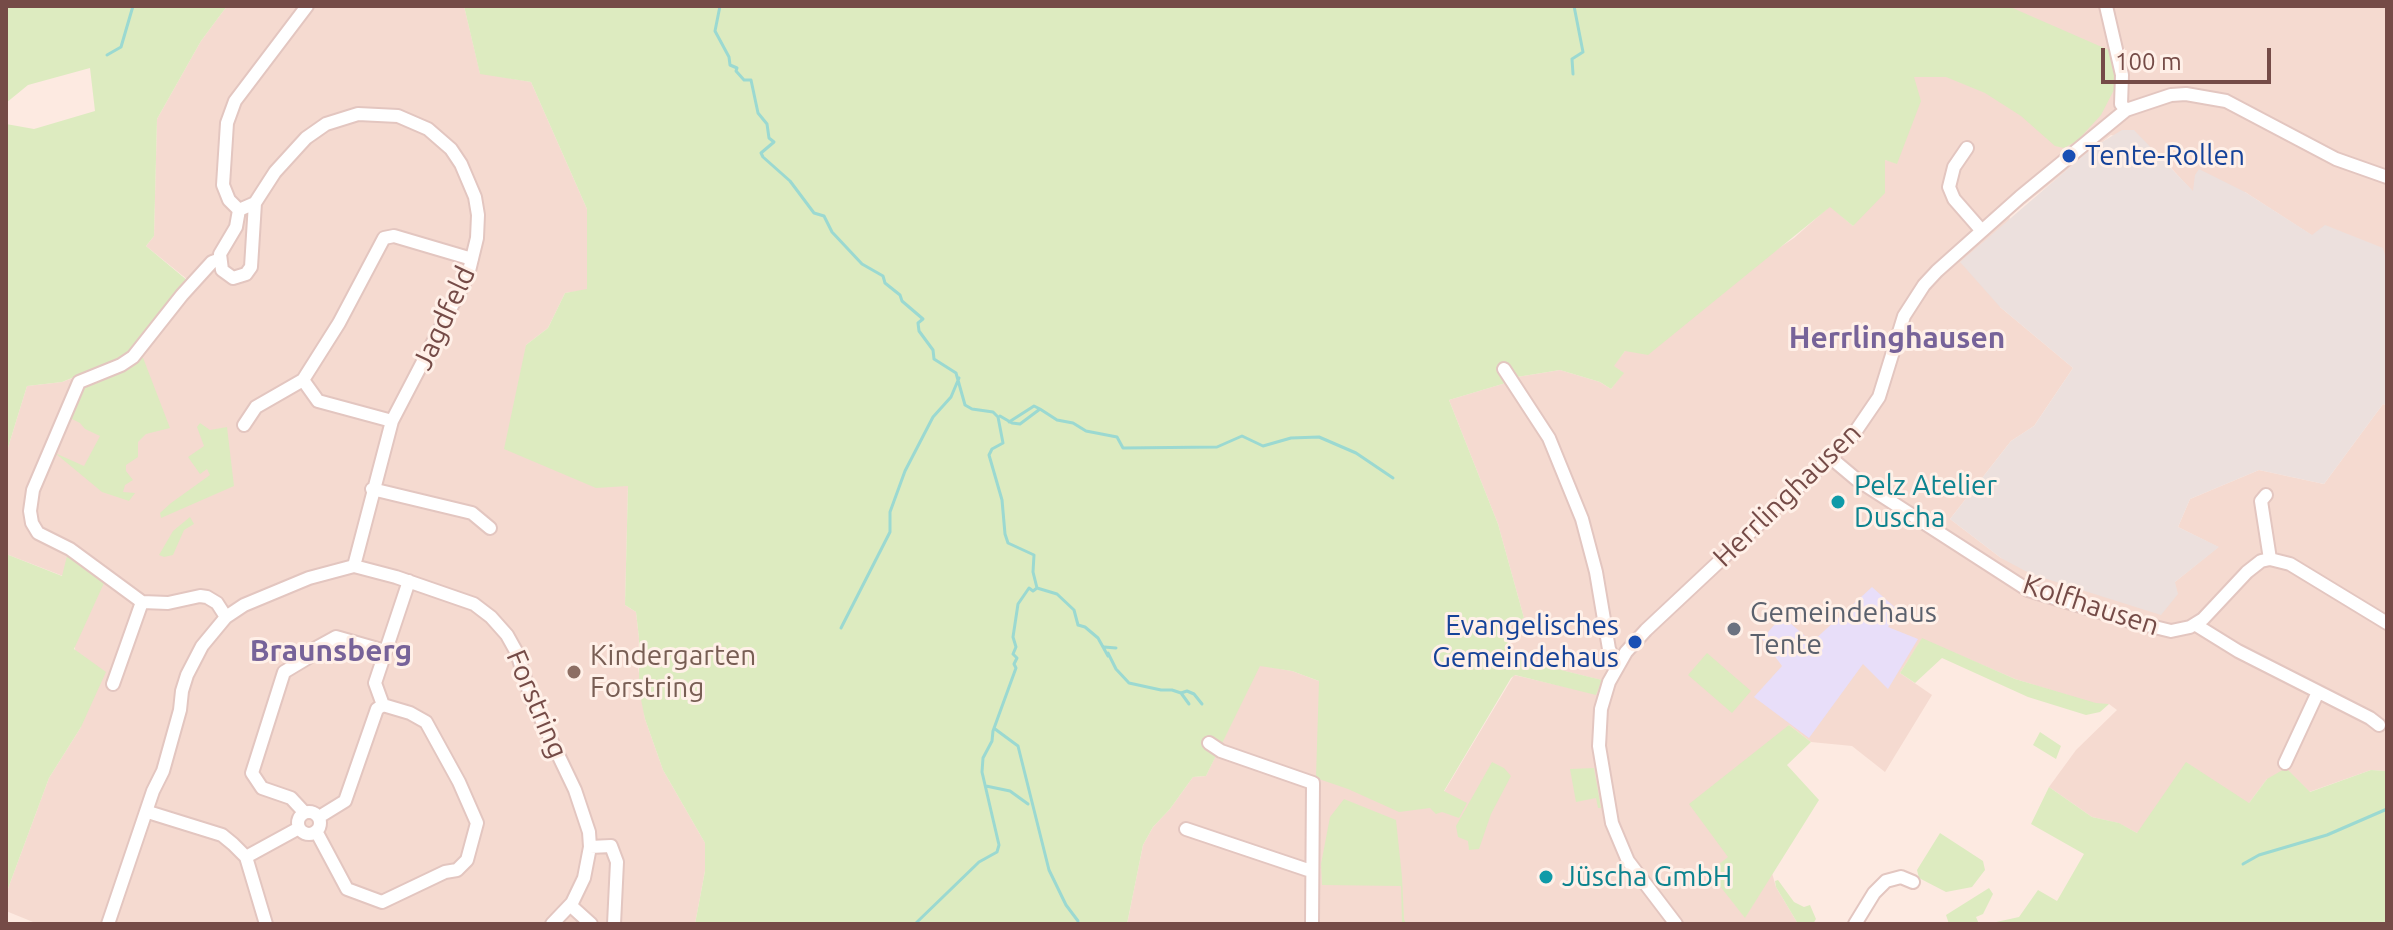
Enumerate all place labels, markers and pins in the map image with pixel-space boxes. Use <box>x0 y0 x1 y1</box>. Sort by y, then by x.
place label: Tente-Rollen <box>2085 139 2245 173</box>
marker: Tente-Rollen <box>2060 147 2078 165</box>
place label: Pelz Atelier Duscha <box>1854 469 1997 535</box>
marker: Pelz Atelier Duscha <box>1829 493 1847 511</box>
place label: Gemeindehaus Tente <box>1750 596 1937 662</box>
place label: Evangelisches Gemeindehaus <box>1432 609 1619 675</box>
marker: Gemeindehaus Tente <box>1725 620 1743 638</box>
marker: Evangelisches Gemeindehaus <box>1626 633 1644 651</box>
place label: Kindergarten Forstring <box>590 639 756 705</box>
marker: Kindergarten Forstring <box>565 663 583 681</box>
place label: Jüscha GmbH <box>1562 860 1732 894</box>
marker: Jüscha GmbH <box>1537 868 1555 886</box>

